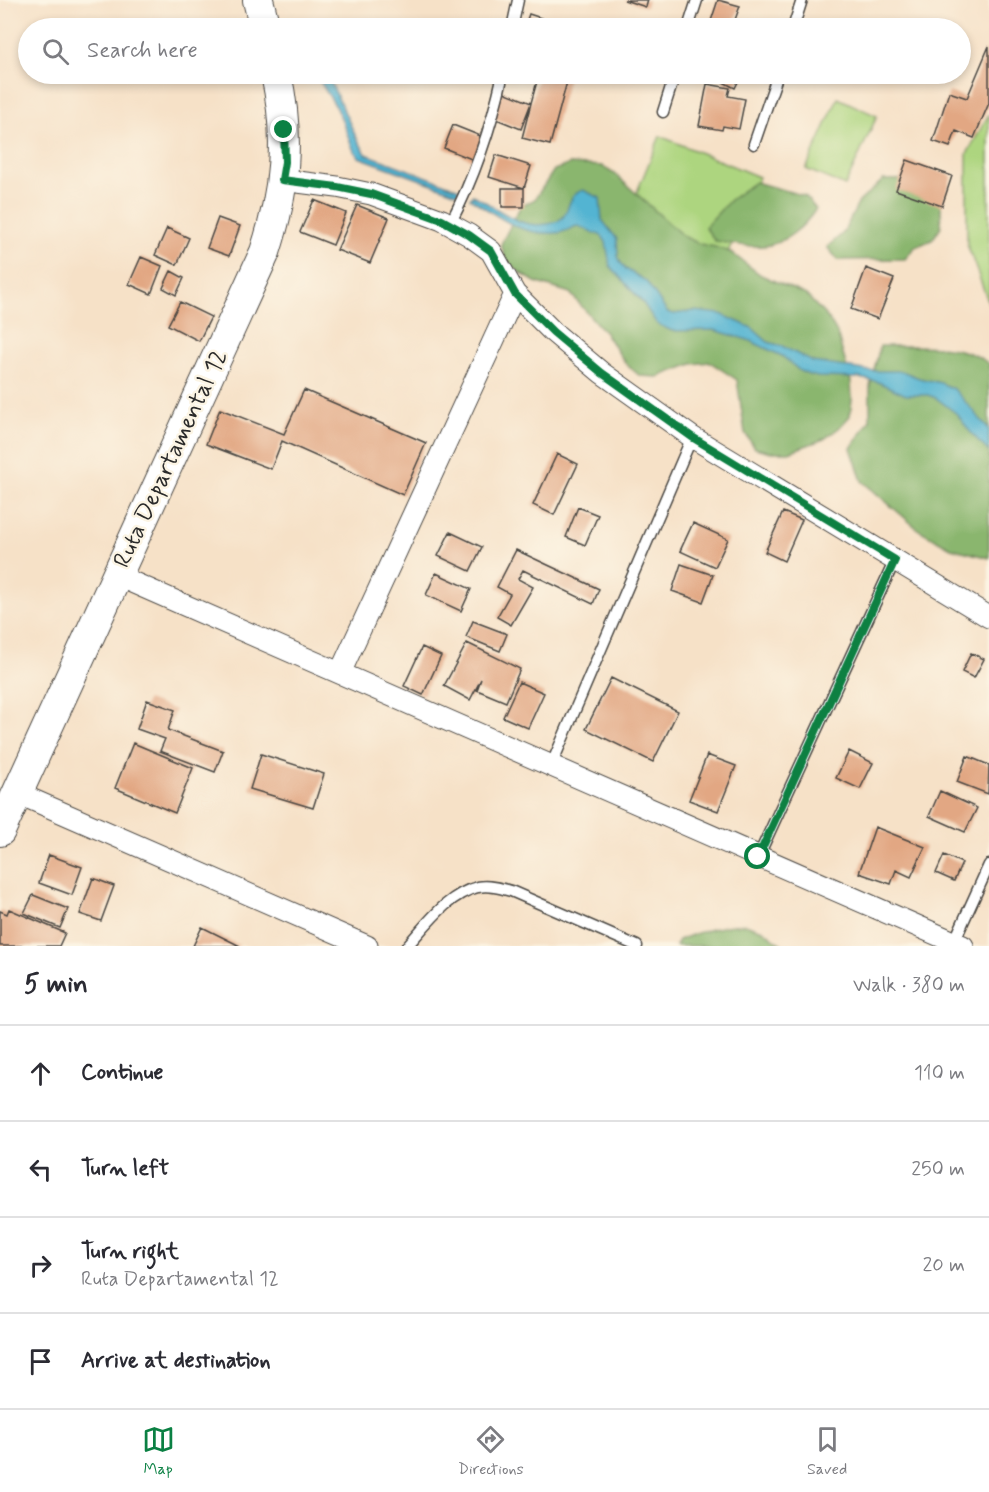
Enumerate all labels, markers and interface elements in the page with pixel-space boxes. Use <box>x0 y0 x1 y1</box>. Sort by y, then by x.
search box <box>18 18 971 84</box>
icon: search <box>39 35 72 68</box>
text: Search here <box>87 37 198 65</box>
route end <box>270 116 296 142</box>
street label: Ruta Departamental 12 <box>107 345 235 573</box>
route start <box>744 843 770 869</box>
text: 5 min <box>24 968 88 1002</box>
text: Walk · 380 m <box>853 972 965 999</box>
icon: ahead <box>24 1057 57 1090</box>
text: Continue <box>81 1059 163 1087</box>
text: 110 m <box>914 1060 965 1087</box>
icon: left <box>24 1153 57 1186</box>
text: Turn left <box>81 1155 169 1183</box>
text: 250 m <box>911 1156 965 1183</box>
text: Turn right <box>81 1238 179 1266</box>
icon: right <box>24 1249 57 1282</box>
text: 20 m <box>922 1252 965 1279</box>
text: Ruta Departamental 12 <box>81 1266 279 1293</box>
icon: arrive <box>24 1345 57 1378</box>
text: Arrive at destination <box>81 1347 271 1375</box>
tab: Map <box>142 1423 175 1480</box>
tab: Directions <box>458 1423 524 1480</box>
tab: Saved <box>807 1423 847 1480</box>

